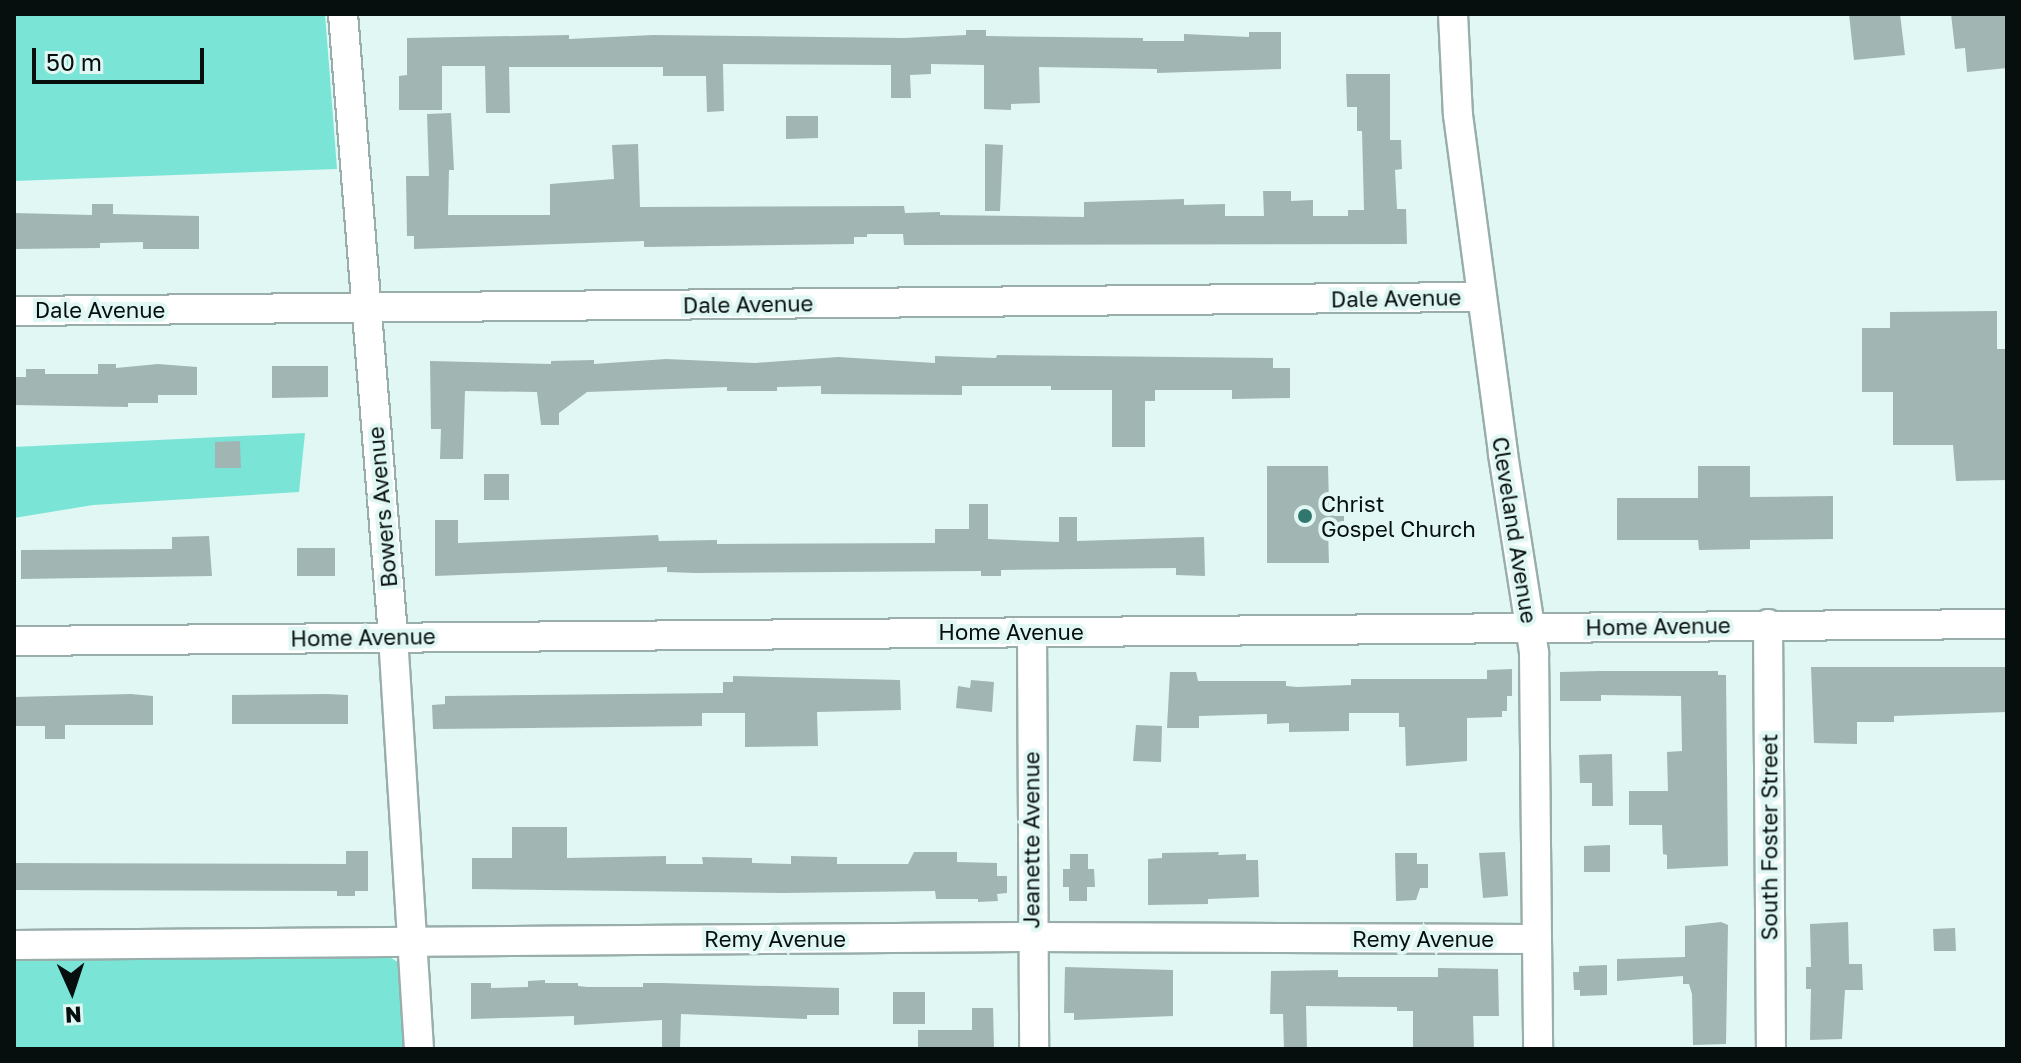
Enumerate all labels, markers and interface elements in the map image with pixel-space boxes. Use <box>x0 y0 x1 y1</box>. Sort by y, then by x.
scale bar <box>36 32 208 82</box>
text: 50 m <box>46 47 102 76</box>
street label: Dale Avenue <box>1330 284 1462 312</box>
street label: Dale Avenue <box>682 290 814 318</box>
street label: Dale Avenue <box>35 297 165 323</box>
street label: Bowers Avenue <box>362 425 402 589</box>
street label: Cleveland Avenue <box>1487 435 1543 625</box>
place label: Christ Gospel Church <box>1321 490 1476 542</box>
marker: Christ Gospel Church <box>1296 507 1314 525</box>
street label: Home Avenue <box>1585 612 1731 640</box>
street label: Home Avenue <box>938 619 1084 645</box>
street label: Home Avenue <box>290 623 436 651</box>
street label: South Foster Street <box>1756 734 1782 940</box>
street label: Jeanette Avenue <box>1018 752 1044 928</box>
street label: Remy Avenue <box>704 926 846 952</box>
street label: Remy Avenue <box>1352 926 1494 952</box>
north arrow <box>32 951 112 1031</box>
text: N <box>64 1002 82 1029</box>

